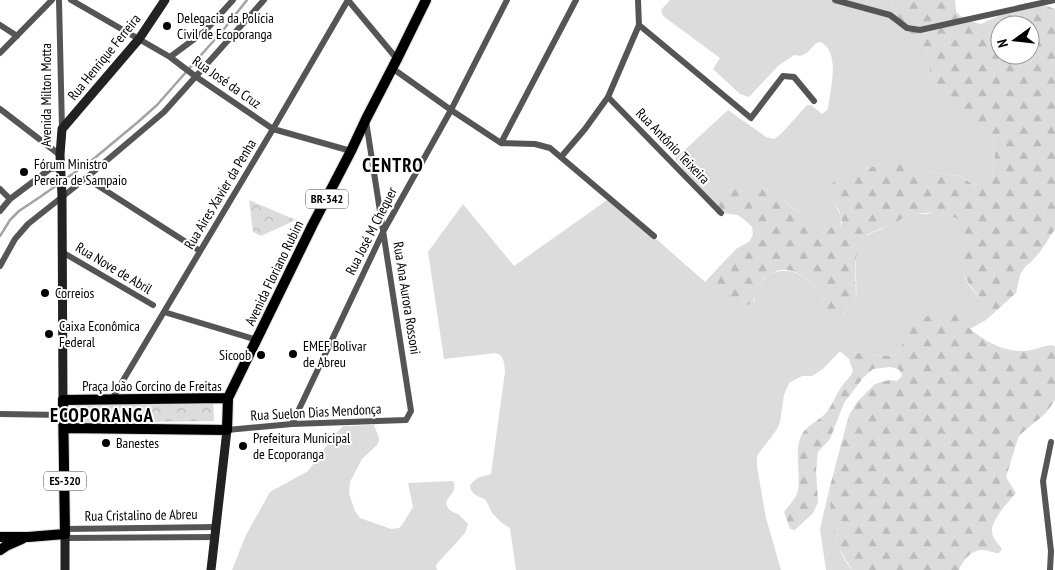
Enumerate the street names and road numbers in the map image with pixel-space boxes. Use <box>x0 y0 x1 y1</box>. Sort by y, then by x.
street label: Rua Henrique Ferreira <box>64 10 144 104</box>
street label: Avenida Milton Motta <box>37 43 55 147</box>
street label: Rua José da Cruz <box>189 52 265 112</box>
street label: Rua Antônio Teixeira <box>632 104 714 188</box>
street label: Rua Aires Xavier da Penha <box>180 136 260 252</box>
street label: Rua José M Chequer <box>341 184 401 278</box>
road number: BR-342 <box>306 190 348 208</box>
street label: Avenida Floriano Rubim <box>241 217 307 329</box>
street label: Rua Nove de Abril <box>72 238 156 298</box>
street label: Rua Ana Aurora Rossoni <box>389 240 425 356</box>
street label: Praça João Corcino de Freitas <box>82 377 222 395</box>
street label: Rua Suelon Dias Mendonça <box>250 400 382 424</box>
road number: ES-320 <box>44 472 86 491</box>
street label: Rua Cristalino de Abreu <box>84 505 198 525</box>

